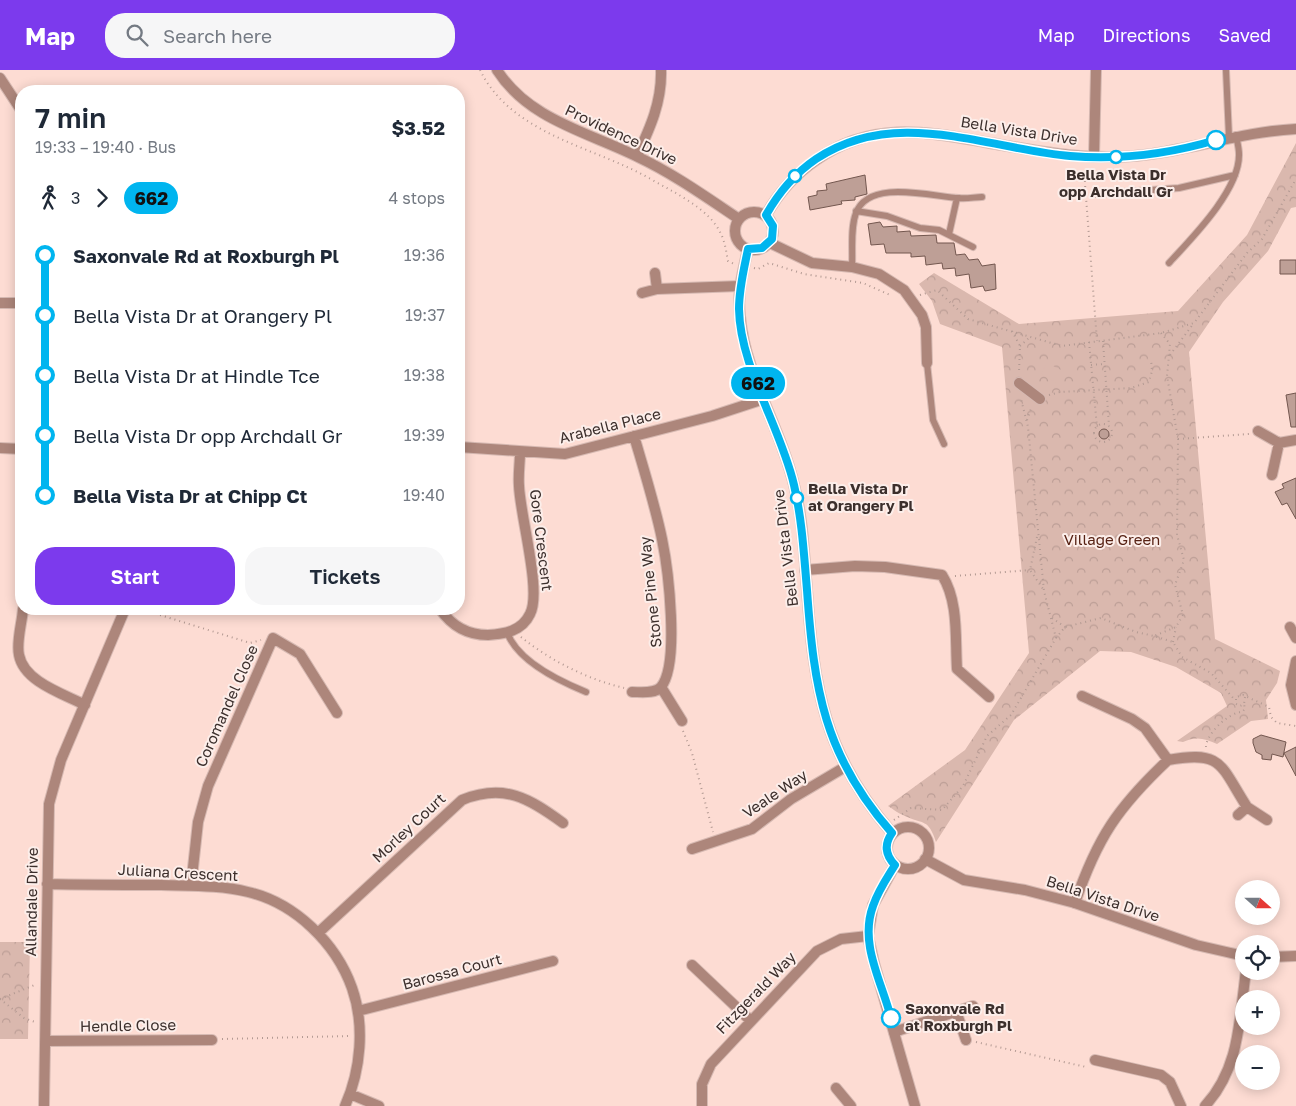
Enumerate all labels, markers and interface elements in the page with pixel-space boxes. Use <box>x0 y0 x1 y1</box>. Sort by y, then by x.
search box <box>105 13 455 58</box>
text: Map <box>25 21 75 50</box>
icon: search <box>123 21 151 49</box>
text: Search here <box>163 24 272 47</box>
text: Map <box>1038 24 1074 46</box>
text: Directions <box>1102 24 1190 46</box>
text: Saved <box>1218 24 1271 46</box>
street label: Providence Drive <box>563 100 681 168</box>
text: 7 min <box>35 101 106 134</box>
street label: Bella Vista Drive <box>959 112 1079 148</box>
text: $3.52 <box>391 116 445 139</box>
unlabelled marker <box>1206 130 1226 150</box>
text: 19:33 – 19:40 · Bus <box>35 137 176 157</box>
marker: Bella Vista Dr opp Archdall Gr <box>1109 150 1123 164</box>
place label: Bella Vista Dr opp Archdall Gr <box>1059 165 1173 200</box>
unlabelled marker <box>788 169 802 183</box>
icon: walk <box>35 184 63 212</box>
icon: forward <box>88 184 116 212</box>
text: 662 <box>134 187 168 209</box>
text: 3 <box>71 188 80 208</box>
text: 4 stops <box>388 188 445 208</box>
text: Saxonvale Rd at Roxburgh Pl <box>73 244 339 267</box>
text: 19:36 <box>404 245 445 265</box>
text: Bella Vista Dr at Orangery Pl <box>73 304 332 327</box>
text: 19:37 <box>405 305 445 325</box>
text: Bella Vista Dr at Hindle Tce <box>73 364 320 387</box>
text: 19:38 <box>404 365 445 385</box>
line badge: 662 <box>729 367 787 399</box>
text: 662 <box>741 372 775 394</box>
street label: Arabella Place <box>557 404 663 446</box>
text: Bella Vista Dr opp Archdall Gr <box>73 424 342 447</box>
text: 19:39 <box>404 425 445 445</box>
place label: Bella Vista Dr at Orangery Pl <box>808 479 914 514</box>
text: Bella Vista Dr at Chipp Ct <box>73 484 307 507</box>
text: 19:40 <box>403 485 445 505</box>
street label: Gore Crescent <box>527 488 557 592</box>
street label: Bella Vista Drive <box>769 488 801 608</box>
marker: Bella Vista Dr at Orangery Pl <box>790 491 804 505</box>
park label: Village Green <box>1064 530 1160 548</box>
street label: Stone Pine Way <box>635 535 665 649</box>
button: Start <box>35 547 235 605</box>
button: Tickets <box>245 547 445 605</box>
street label: Coromandel Close <box>191 641 261 769</box>
street label: Veale Way <box>739 765 811 821</box>
street label: Morley Court <box>368 789 449 866</box>
street label: Allandale Drive <box>21 847 41 957</box>
street label: Juliana Crescent <box>117 860 239 884</box>
street label: Bella Vista Drive <box>1044 871 1162 925</box>
north arrow <box>1235 880 1280 925</box>
map controls <box>1235 880 1280 1090</box>
button: locate <box>1235 935 1280 980</box>
street label: Fitzgerald Way <box>712 947 799 1037</box>
street label: Barossa Court <box>400 949 503 993</box>
button: + <box>1235 990 1280 1035</box>
place label: Saxonvale Rd at Roxburgh Pl <box>905 999 1012 1034</box>
marker: Saxonvale Rd at Roxburgh Pl <box>881 1008 901 1028</box>
street label: Hendle Close <box>80 1015 177 1035</box>
button: − <box>1235 1045 1280 1090</box>

